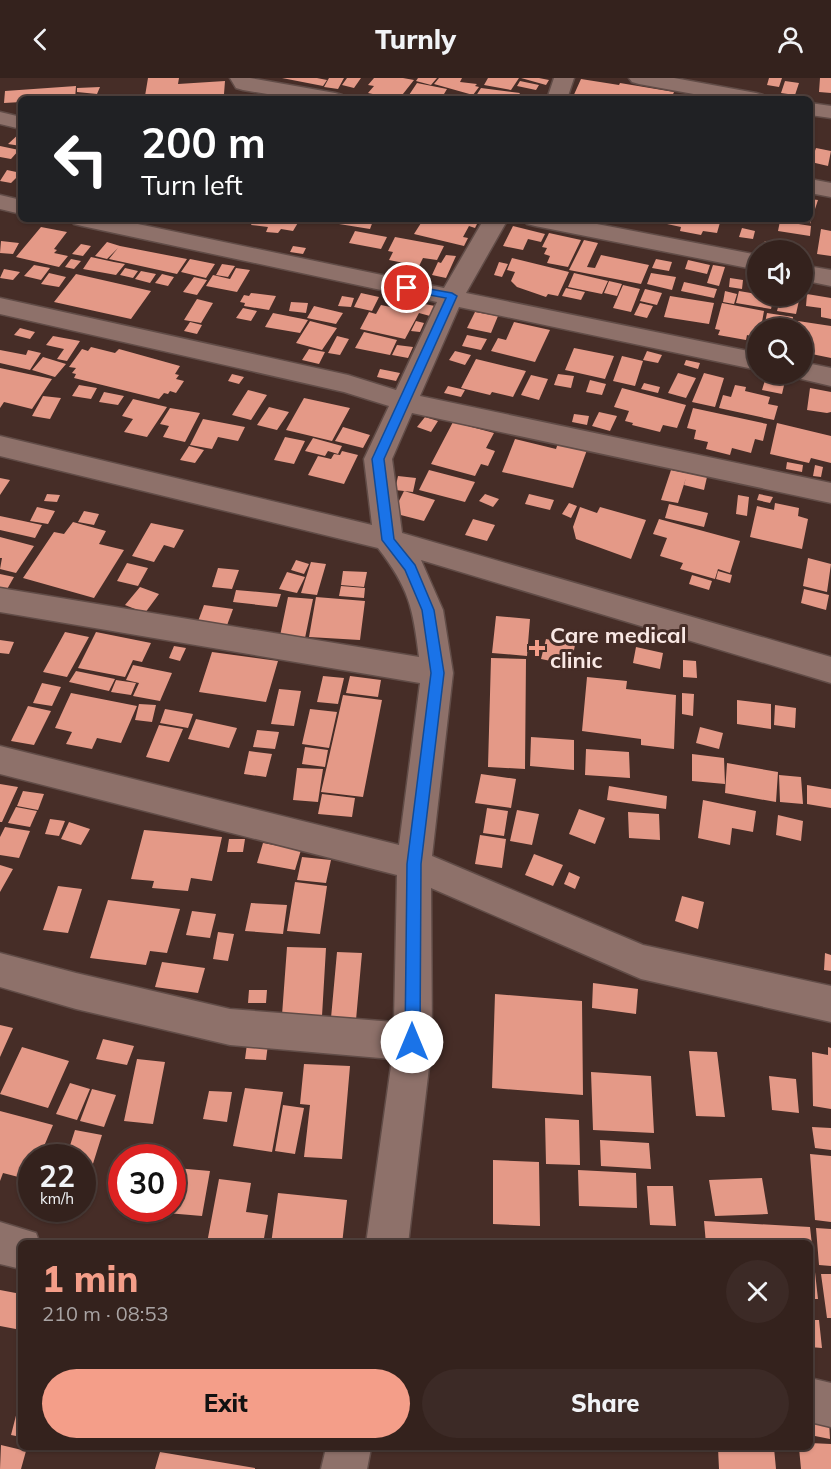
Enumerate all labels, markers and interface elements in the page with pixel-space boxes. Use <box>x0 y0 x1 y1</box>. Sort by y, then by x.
text: Turnly <box>375 22 456 56</box>
icon: back <box>24 23 57 56</box>
icon: person <box>774 23 807 56</box>
text: 200 m <box>141 116 266 169</box>
icon: left <box>42 120 120 198</box>
text: Turn left <box>141 168 243 202</box>
map controls <box>747 240 813 384</box>
button: sound <box>747 240 813 306</box>
pin <box>381 262 432 313</box>
icon: arrive <box>390 271 423 304</box>
button: search <box>747 318 813 384</box>
place label: Care medical clinic <box>550 621 687 674</box>
marker: Care medical clinic <box>528 639 546 657</box>
position arrow <box>380 1010 444 1074</box>
speed limit sign: 30 <box>108 1144 186 1222</box>
text: 22 <box>39 1157 75 1195</box>
text: km/h <box>40 1189 74 1208</box>
text: 1 min <box>42 1256 138 1301</box>
button: close <box>726 1260 789 1323</box>
text: 210 m · 08:53 <box>42 1301 168 1326</box>
button: Exit <box>42 1369 410 1438</box>
button: Share <box>422 1369 789 1438</box>

